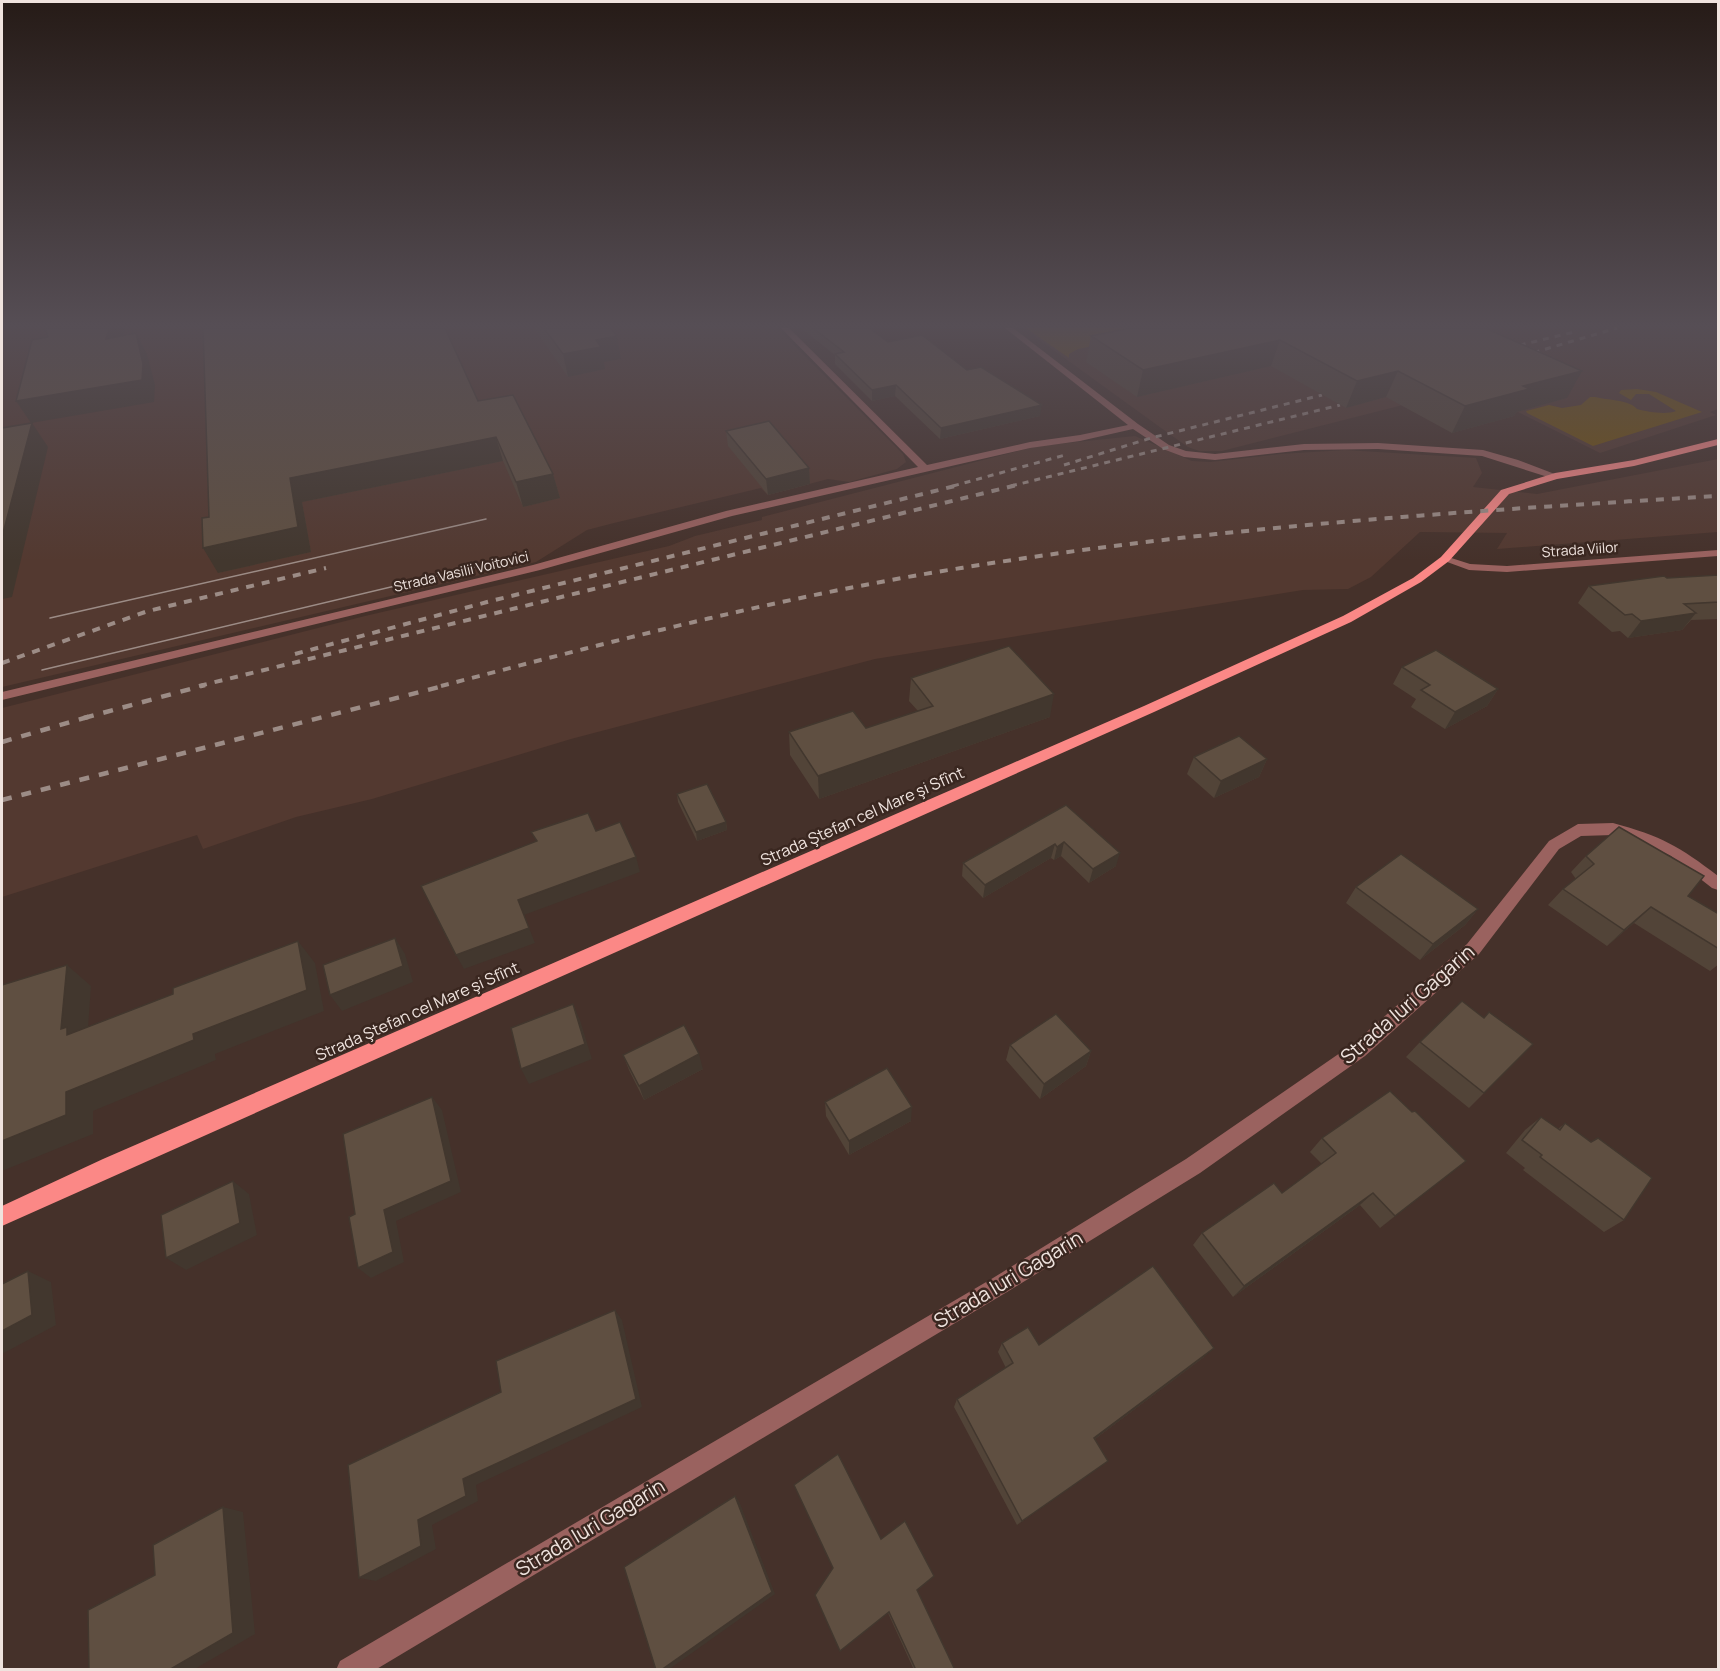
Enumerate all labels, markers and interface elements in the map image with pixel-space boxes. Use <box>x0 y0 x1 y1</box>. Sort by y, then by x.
street label: Strada Viilor <box>1541 537 1619 561</box>
street label: Strada Vasilii Voitovici <box>392 546 530 596</box>
street label: Strada Ştefan cel Mare şi Sfînt <box>757 761 967 871</box>
street label: Strada Iuri Gagarin <box>1334 938 1480 1070</box>
street label: Strada Ştefan cel Mare şi Sfînt <box>312 956 522 1066</box>
street label: Strada Iuri Gagarin <box>928 1224 1088 1334</box>
street label: Strada Iuri Gagarin <box>510 1472 670 1582</box>

